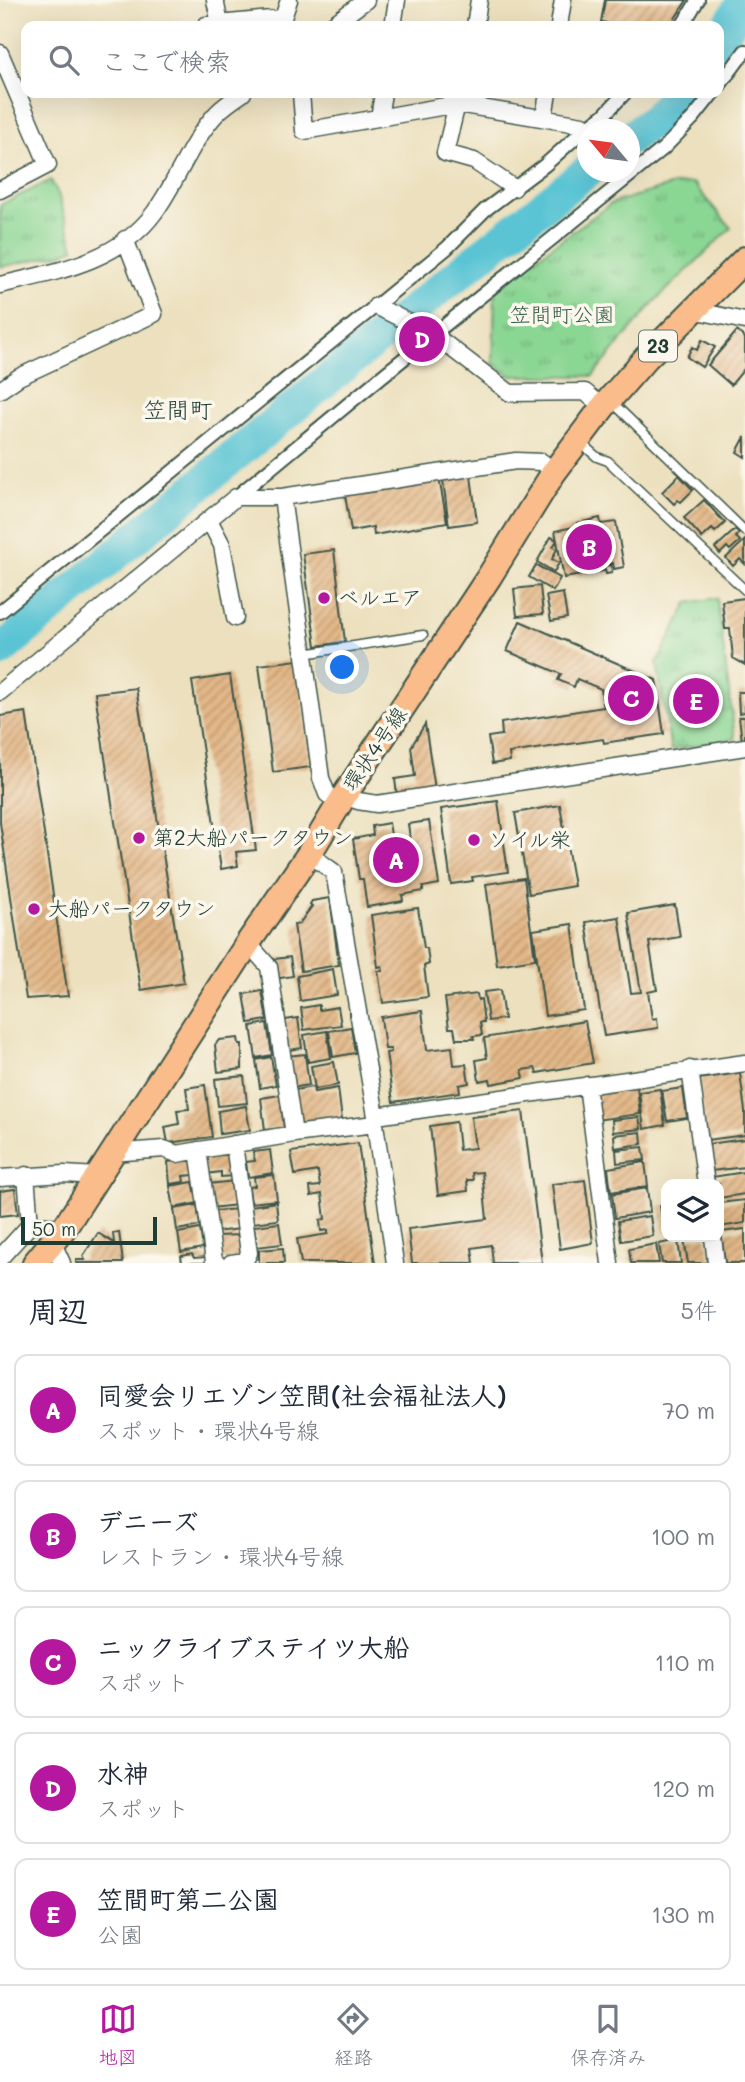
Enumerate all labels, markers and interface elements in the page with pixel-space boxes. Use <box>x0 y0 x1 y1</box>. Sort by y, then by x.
search box <box>21 21 724 98</box>
icon: search <box>45 41 83 79</box>
text: ここで検索 <box>101 44 231 78</box>
north arrow <box>577 119 640 182</box>
park label: 笠間町公園 <box>510 300 615 327</box>
pin: D <box>399 313 445 365</box>
road number: 23 <box>639 330 677 362</box>
district label: 笠間町 <box>144 394 213 424</box>
pin: B <box>566 521 612 573</box>
place label: ベルエア <box>338 583 422 610</box>
marker: ベルエア <box>316 590 332 606</box>
your location <box>325 650 359 684</box>
pin: C <box>608 672 654 724</box>
pin: E <box>673 675 719 727</box>
street label: 環状4号線 <box>336 701 412 796</box>
place label: 第2大船パークタウン <box>153 823 353 850</box>
place label: ソイル栄 <box>488 825 571 852</box>
marker: 第2大船パークタウン <box>131 830 147 846</box>
marker: ソイル栄 <box>466 832 482 848</box>
pin: A <box>373 834 419 886</box>
place label: 大船パークタウン <box>48 894 216 921</box>
marker: 大船パークタウン <box>26 901 42 917</box>
map controls <box>661 1179 724 1242</box>
button: layers <box>661 1179 724 1242</box>
scale bar <box>21 1214 158 1246</box>
text: 50 m <box>32 1216 76 1241</box>
text: 周辺 <box>28 1290 88 1330</box>
text: 5件 <box>681 1295 717 1325</box>
text: 同愛会リエゾン笠間(社会福祉法人) <box>97 1378 507 1412</box>
text: A <box>45 1395 61 1425</box>
text: 70 m <box>662 1395 715 1425</box>
text: スポット · 環状4号線 <box>97 1415 319 1445</box>
text: デニーズ <box>97 1504 198 1538</box>
text: B <box>45 1521 61 1551</box>
text: 100 m <box>651 1521 715 1551</box>
text: レストラン · 環状4号線 <box>97 1541 344 1571</box>
text: ニックライブステイツ大船 <box>97 1630 410 1664</box>
text: C <box>44 1647 62 1677</box>
text: 110 m <box>655 1647 715 1677</box>
text: スポット <box>97 1667 189 1697</box>
text: 水神 <box>97 1756 149 1790</box>
text: D <box>45 1773 61 1803</box>
text: 120 m <box>652 1773 715 1803</box>
text: スポット <box>97 1793 189 1823</box>
text: 笠間町第二公園 <box>97 1882 279 1916</box>
text: E <box>46 1899 60 1929</box>
text: 130 m <box>651 1899 715 1929</box>
text: 公園 <box>97 1919 143 1949</box>
tab: 地図 <box>99 2000 137 2069</box>
tab: 経路 <box>334 2000 372 2069</box>
tab: 保存済み <box>570 2000 646 2069</box>

